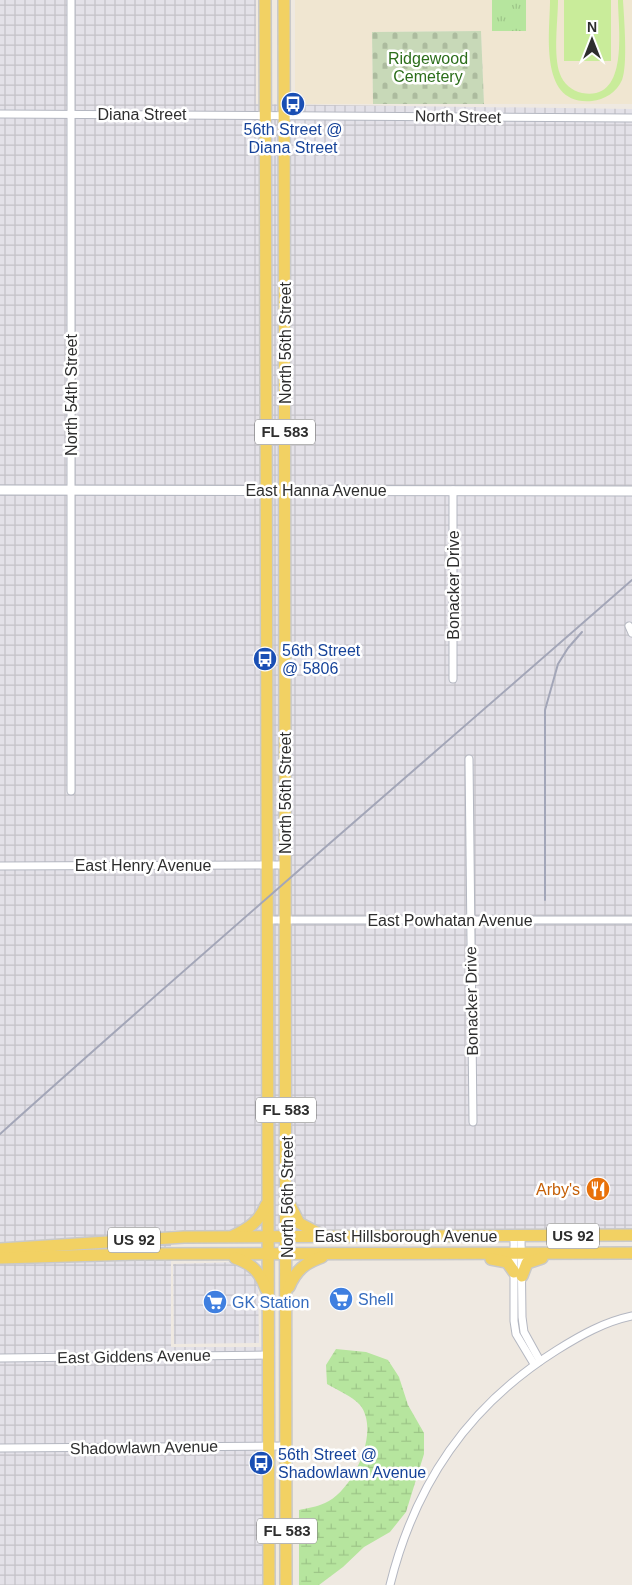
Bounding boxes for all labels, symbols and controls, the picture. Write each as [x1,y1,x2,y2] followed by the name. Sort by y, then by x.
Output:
[567,15,617,65] north arrow
[587,19,597,35] text: N
[388,50,468,85] park label: Ridgewood Cemetery
[280,91,306,117] bus stop icon: 56th Street @ Diana Street
[98,106,187,123] street label: Diana Street
[415,107,502,126] street label: North Street
[244,121,342,156] place label: 56th Street @ Diana Street
[277,282,294,404] street label: North 56th Street
[63,334,80,456] street label: North 54th Street
[255,420,315,444] road number: FL 583
[245,482,387,499] street label: East Hanna Avenue
[445,530,462,640] street label: Bonacker Drive
[282,642,361,677] place label: 56th Street @ 5806
[252,646,278,672] bus stop icon: 56th Street @ 5806
[277,732,294,854] street label: North 56th Street
[75,857,211,874] street label: East Henry Avenue
[367,912,533,929] street label: East Powhatan Avenue
[462,946,481,1056] street label: Bonacker Drive
[256,1098,316,1122] road number: FL 583
[279,1136,296,1258] street label: North 56th Street
[585,1176,611,1202] restaurant icon: Arby's
[536,1181,580,1198] place label: Arby's
[547,1224,599,1248] road number: US 92
[108,1228,160,1252] road number: US 92
[315,1228,498,1245] street label: East Hillsborough Avenue
[328,1286,354,1312] supermarket icon: Shell
[202,1289,228,1315] supermarket icon: GK Station
[358,1291,394,1308] place label: Shell
[232,1294,309,1311] place label: GK Station
[57,1347,211,1366] street label: East Giddens Avenue
[70,1438,218,1457] street label: Shadowlawn Avenue
[278,1446,426,1481] place label: 56th Street @ Shadowlawn Avenue
[248,1450,274,1476] bus stop icon: 56th Street @ Shadowlawn Avenue
[257,1518,317,1544] road number: FL 583

